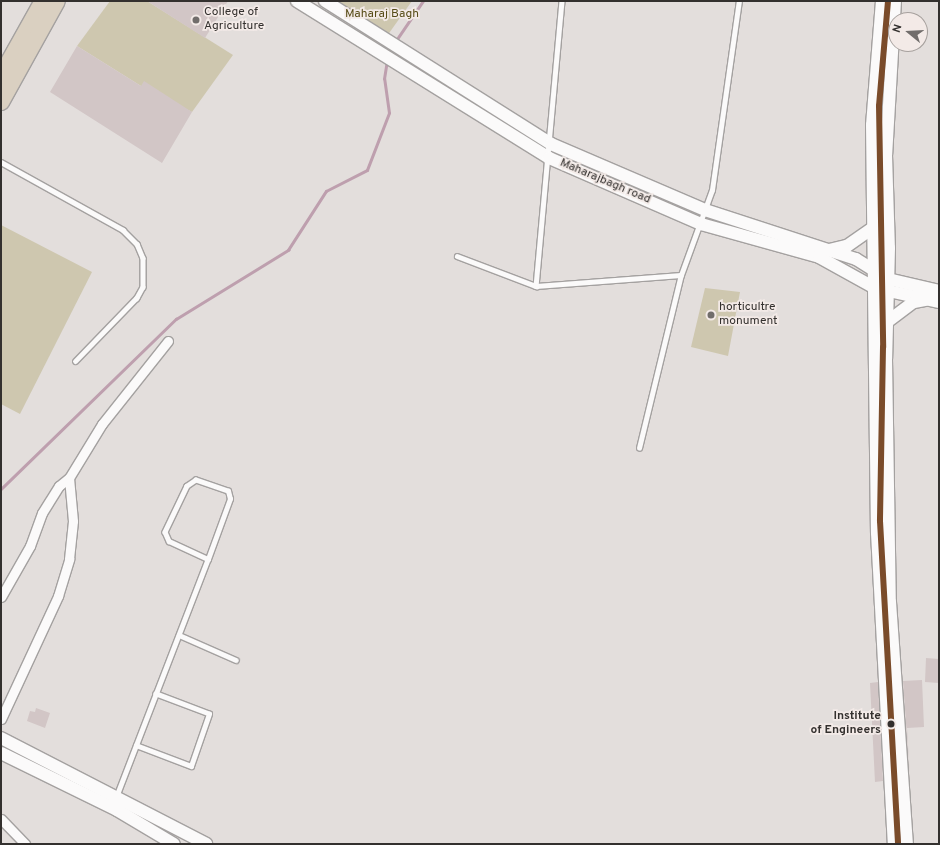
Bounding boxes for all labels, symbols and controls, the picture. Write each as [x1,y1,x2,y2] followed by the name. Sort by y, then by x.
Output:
[204,6,264,34] place label: College of Agriculture
[345,8,419,22] park label: Maharaj Bagh
[888,12,928,52] north arrow
[191,15,201,25] marker: College of Agriculture
[890,23,905,35] text: N
[557,156,653,208] street label: Maharajbagh road
[719,301,778,329] place label: horticultre monument
[706,310,716,320] marker: horticultre monument
[810,710,881,738] place label: Institute of Engineers
[884,717,898,731] marker: Institute of Engineers

